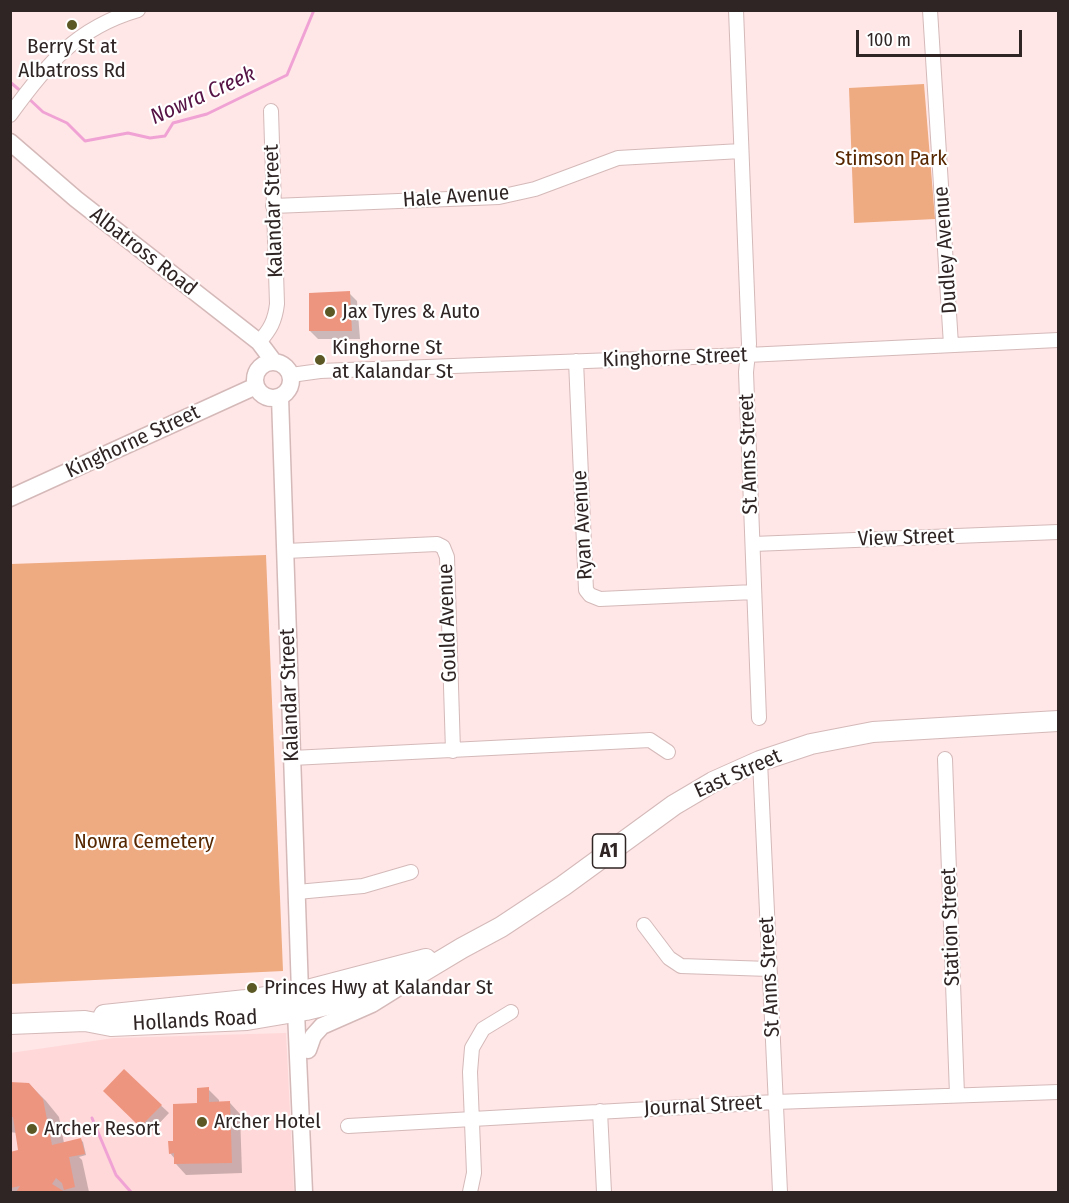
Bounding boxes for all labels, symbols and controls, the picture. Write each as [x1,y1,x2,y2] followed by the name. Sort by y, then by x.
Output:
[65,18,79,32] marker: Berry St at Albatross Rd
[859,18,1026,56] scale bar
[867,29,911,51] text: 100 m
[18,34,126,84] place label: Berry St at Albatross Rd
[146,61,260,131] water label: Nowra Creek
[259,144,289,278] street label: Kalandar Street
[835,146,947,172] park label: Stimson Park
[402,181,510,213] street label: Hale Avenue
[929,185,963,315] street label: Dudley Avenue
[85,202,201,302] street label: Albatross Road
[342,299,480,325] place label: Jax Tyres & Auto
[323,305,337,319] marker: Jax Tyres & Auto
[332,335,453,385] place label: Kinghorne St at Kalandar St
[602,343,748,373] street label: Kinghorne Street
[313,353,327,367] marker: Kinghorne St at Kalandar St
[734,393,764,515] street label: St Anns Street
[62,400,204,484] street label: Kinghorne Street
[568,469,598,581] street label: Ryan Avenue
[857,524,955,552] street label: View Street
[433,563,463,683] street label: Gould Avenue
[275,628,305,762] street label: Kalandar Street
[691,744,785,804] street label: East Street
[74,829,214,855] park label: Nowra Cemetery
[592,834,626,868] road number: A1
[936,867,966,987] street label: Station Street
[754,916,786,1038] street label: St Anns Street
[264,975,493,1001] place label: Princes Hwy at Kalandar St
[245,981,259,995] marker: Princes Hwy at Kalandar St
[132,1005,258,1037] street label: Hollands Road
[643,1090,763,1122] street label: Journal Street
[214,1109,321,1135] place label: Archer Hotel
[195,1115,209,1129] marker: Archer Hotel
[44,1116,160,1142] place label: Archer Resort
[25,1122,39,1136] marker: Archer Resort

